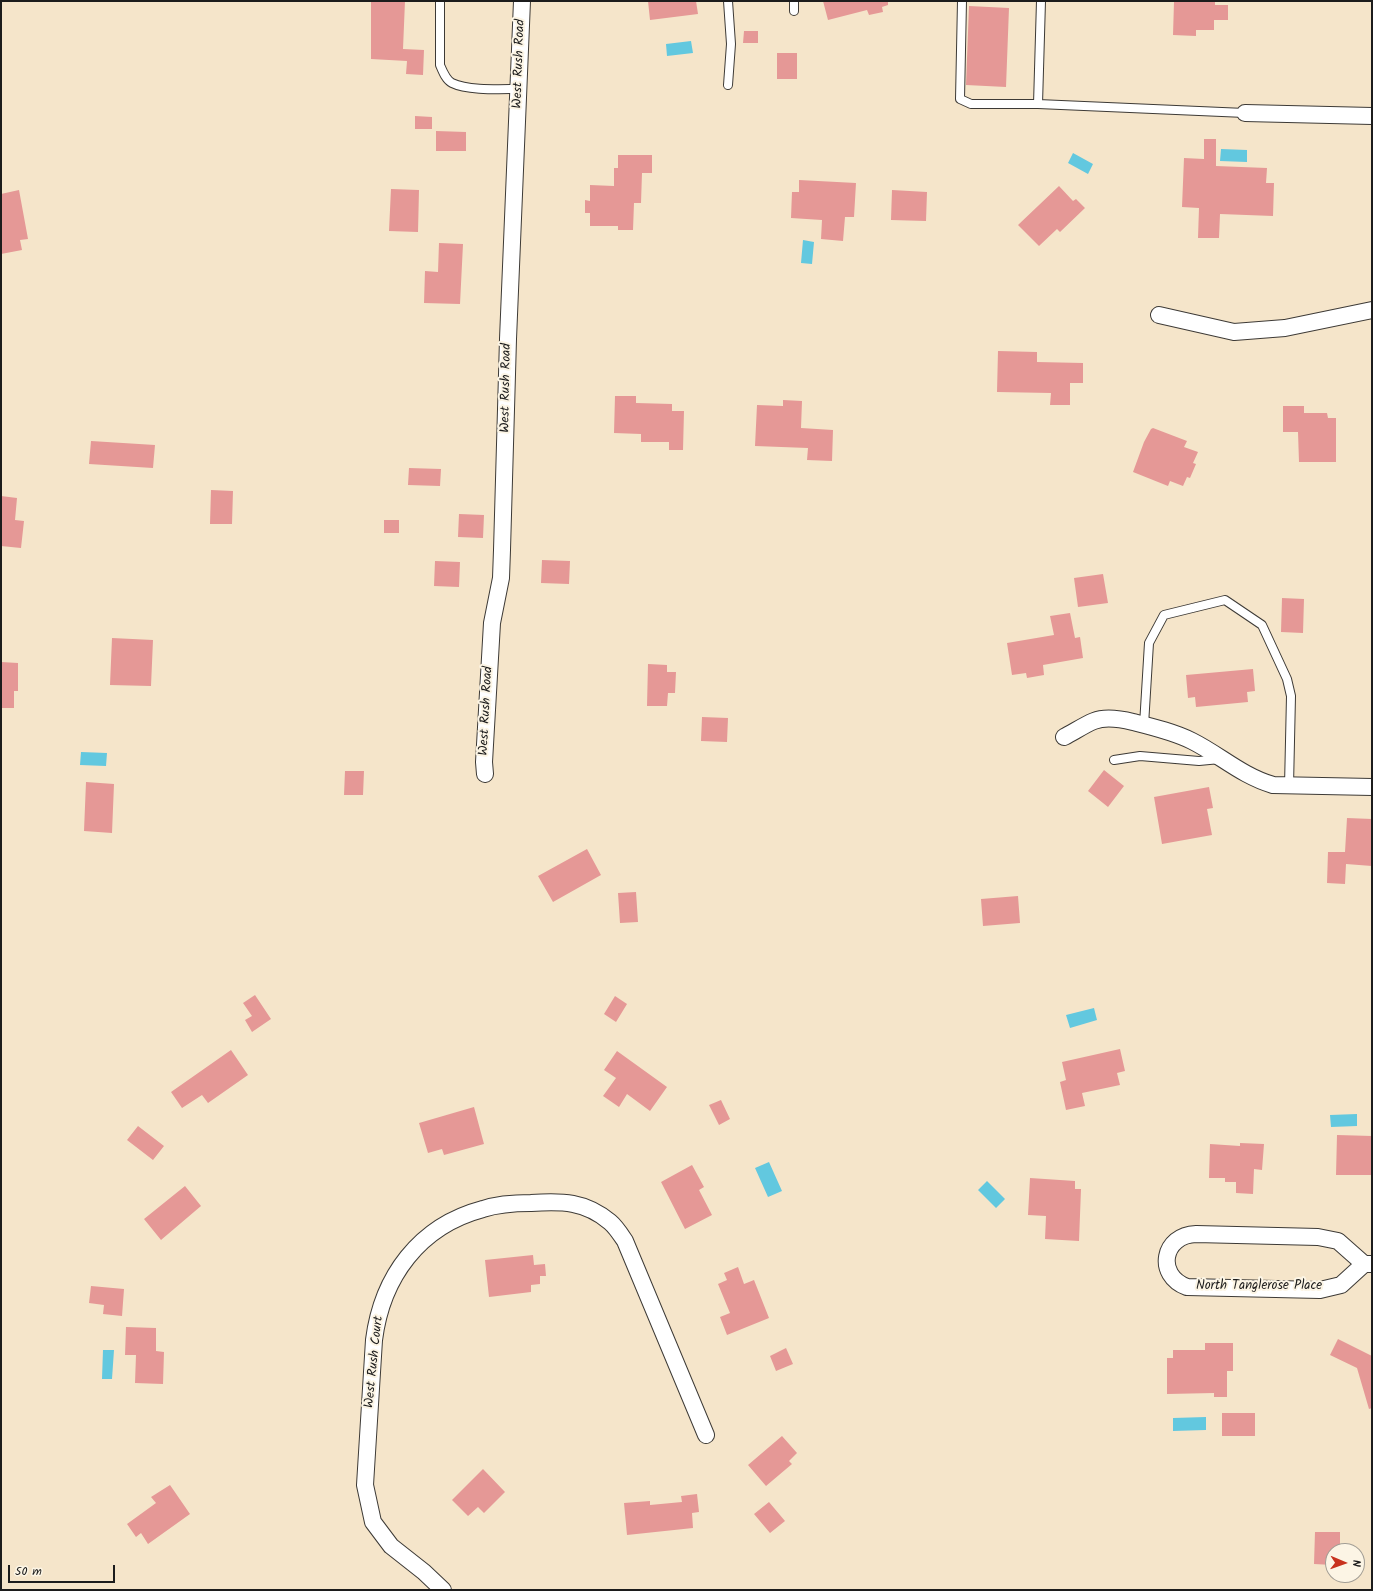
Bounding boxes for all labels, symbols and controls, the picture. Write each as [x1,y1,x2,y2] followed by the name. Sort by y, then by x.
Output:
[511,19,529,109] street label: West Rush Road
[498,343,516,433] street label: West Rush Road
[477,666,497,756] street label: West Rush Road
[1196,1279,1322,1295] street label: North Tanglerose Place
[362,1315,388,1409] street label: West Rush Court
[1325,1543,1365,1583] north arrow
[10,1557,117,1583] scale bar
[1347,1560,1365,1567] text: N
[15,1562,42,1581] text: 50 m

